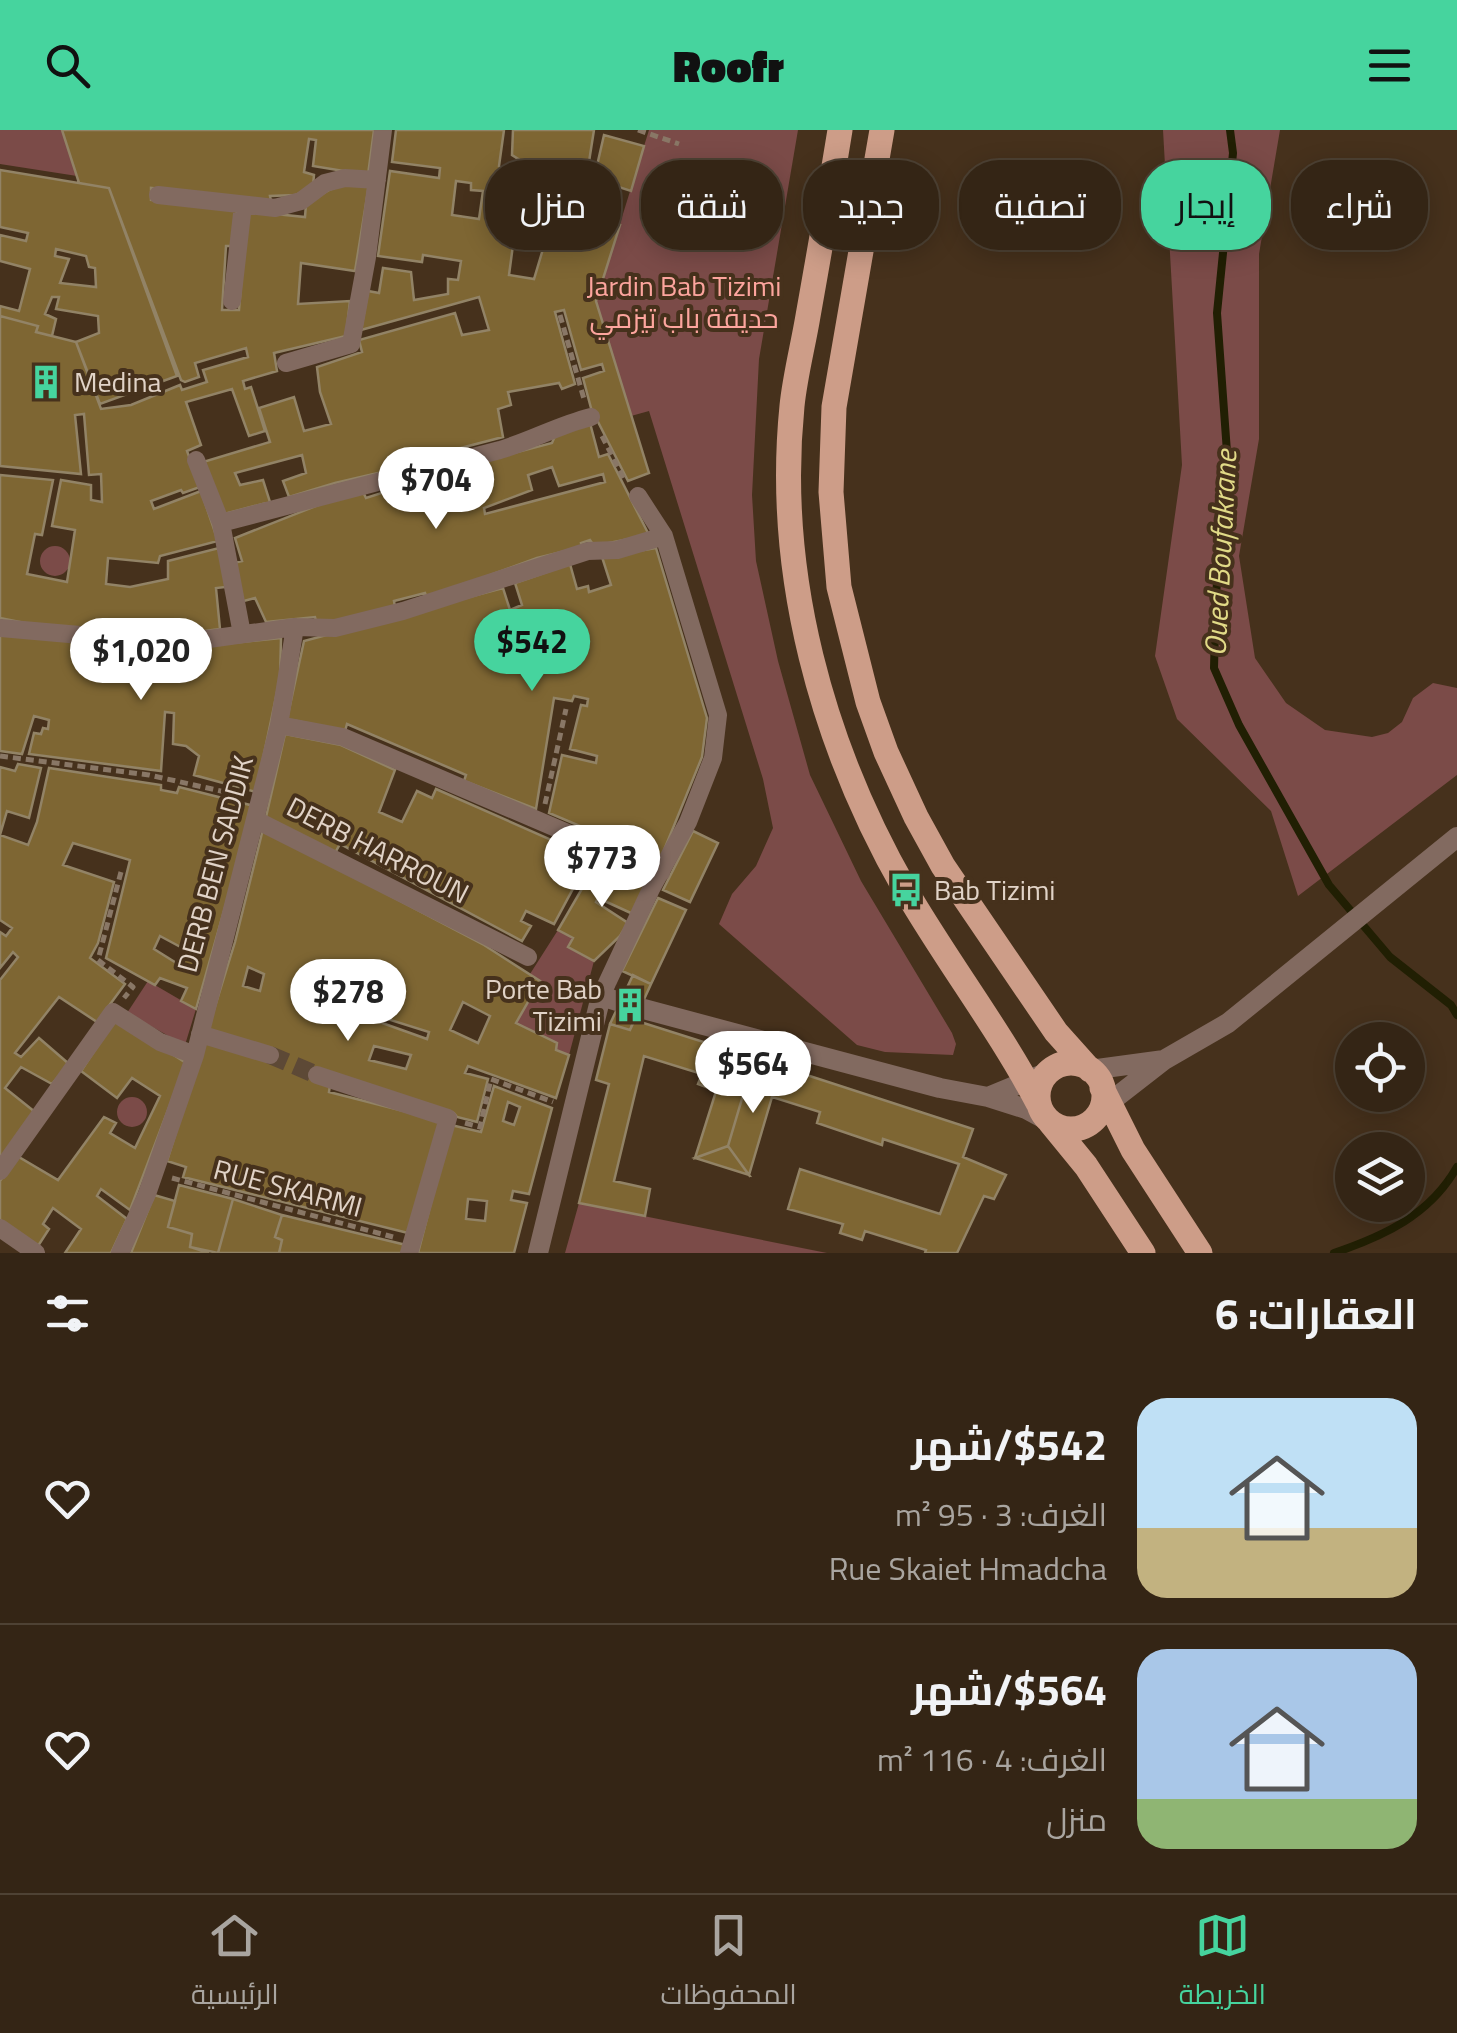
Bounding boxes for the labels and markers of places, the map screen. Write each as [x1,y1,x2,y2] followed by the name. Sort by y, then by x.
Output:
[74,360,162,403] place label: Medina
[27,363,65,401] building icon: Medina
[377,447,495,532] pin: $704
[473,609,591,694] pin: $542
[60,618,222,703] pin: $1,020
[543,825,661,910] pin: $773
[934,868,1055,911] place label: Bab Tizimi
[887,871,925,909] bus stop icon: Bab Tizimi
[289,959,407,1044] pin: $278
[485,967,602,1042] place label: Porte Bab Tizimi
[611,986,649,1024] building icon: Porte Bab Tizimi
[694,1031,812,1116] pin: $564

